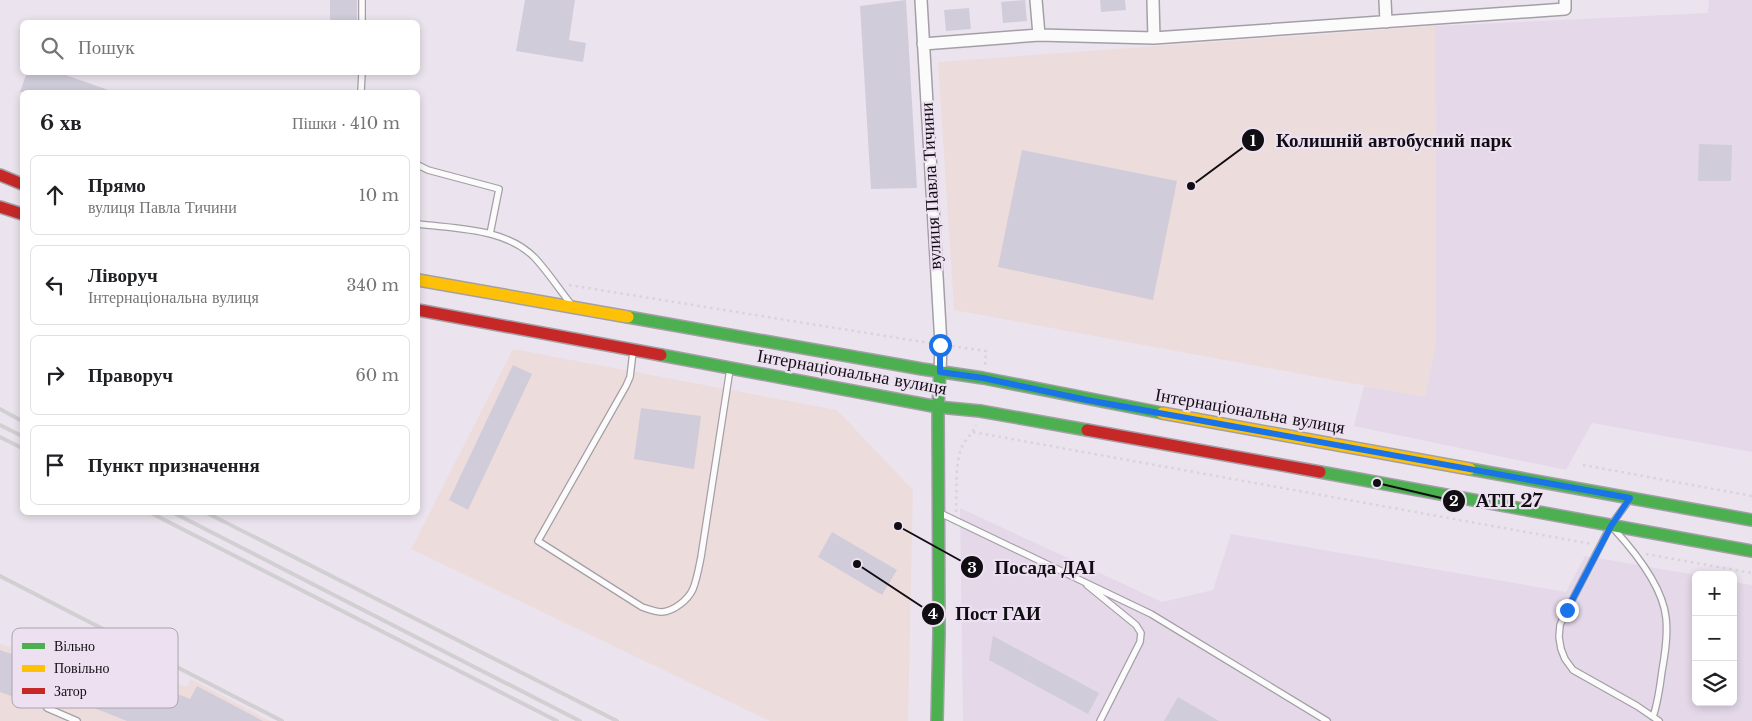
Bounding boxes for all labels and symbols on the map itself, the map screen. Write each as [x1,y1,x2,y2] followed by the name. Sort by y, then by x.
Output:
[916,102,946,270] street label: вулиця Павла Тичини
[1241,123,1522,157] callout: Колишній автобусний парк
[1276,129,1512,152] text: Колишній автобусний парк
[1250,131,1257,150] text: 1
[929,334,952,357] route start
[755,344,949,400] street label: Інтернаціональна вулиця
[1153,383,1347,439] street label: Інтернаціональна вулиця
[1441,484,1553,518] callout: АТП 27
[1476,489,1544,512] text: АТП 27
[1449,491,1459,510] text: 2
[959,550,1105,584] callout: Посада ДАІ
[995,556,1095,579] text: Посада ДАІ
[967,558,977,577] text: 3
[920,597,1051,631] callout: Пост ГАИ
[1556,599,1579,622] route end
[955,602,1041,625] text: Пост ГАИ
[928,604,938,623] text: 4
[12,628,178,708] legend
[54,637,95,655] text: Вільно
[54,659,109,677] text: Повільно
[54,682,87,700] text: Затор

